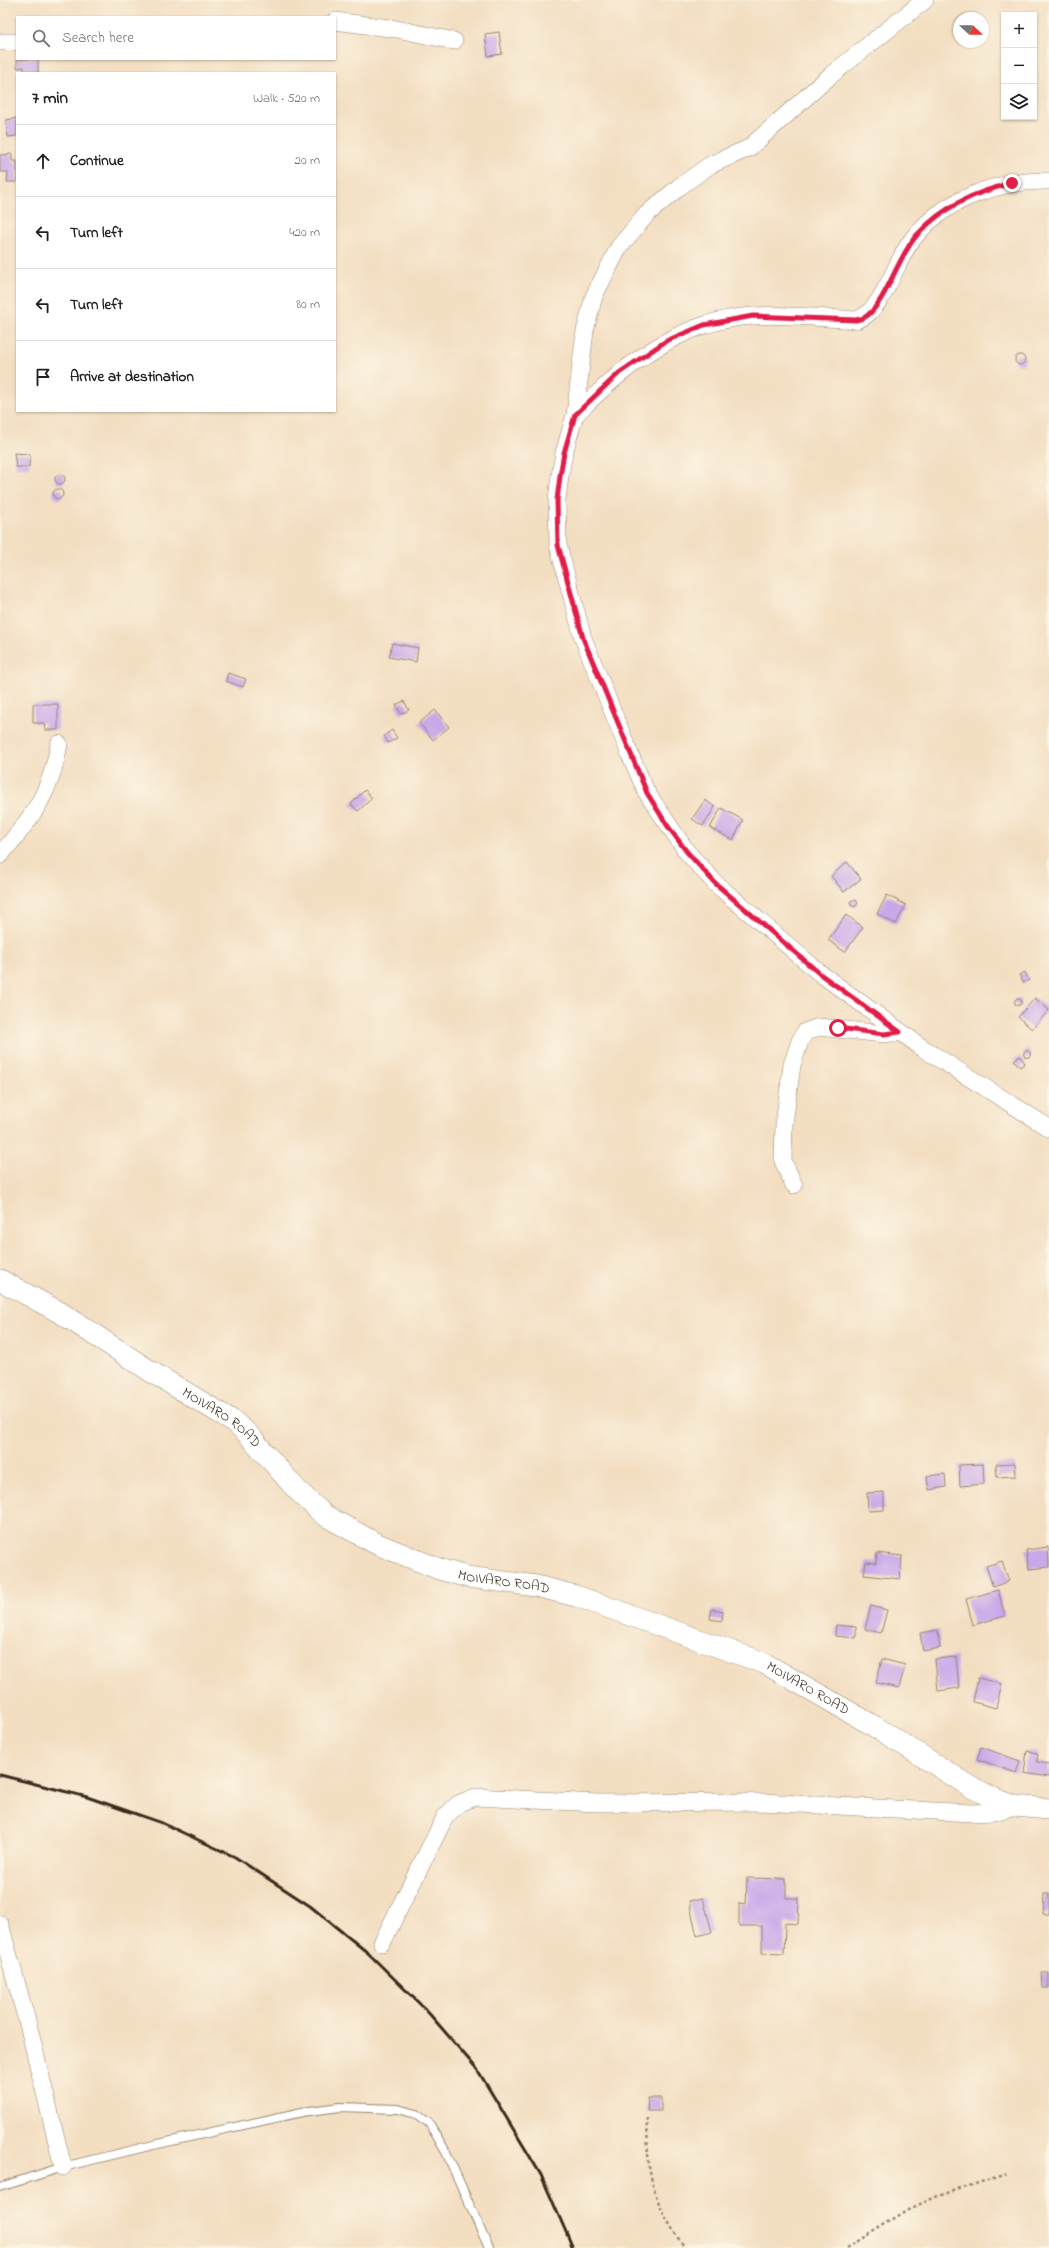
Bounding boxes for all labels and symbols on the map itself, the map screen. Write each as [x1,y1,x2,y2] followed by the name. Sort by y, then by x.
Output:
[953,12,989,48] north arrow
[1003,174,1021,192] route end
[829,1019,847,1037] route start
[178,1382,266,1452] street label: MOIVARO ROAD
[455,1564,552,1600] street label: MOIVARO ROAD
[762,1656,853,1720] street label: MOIVARO ROAD

